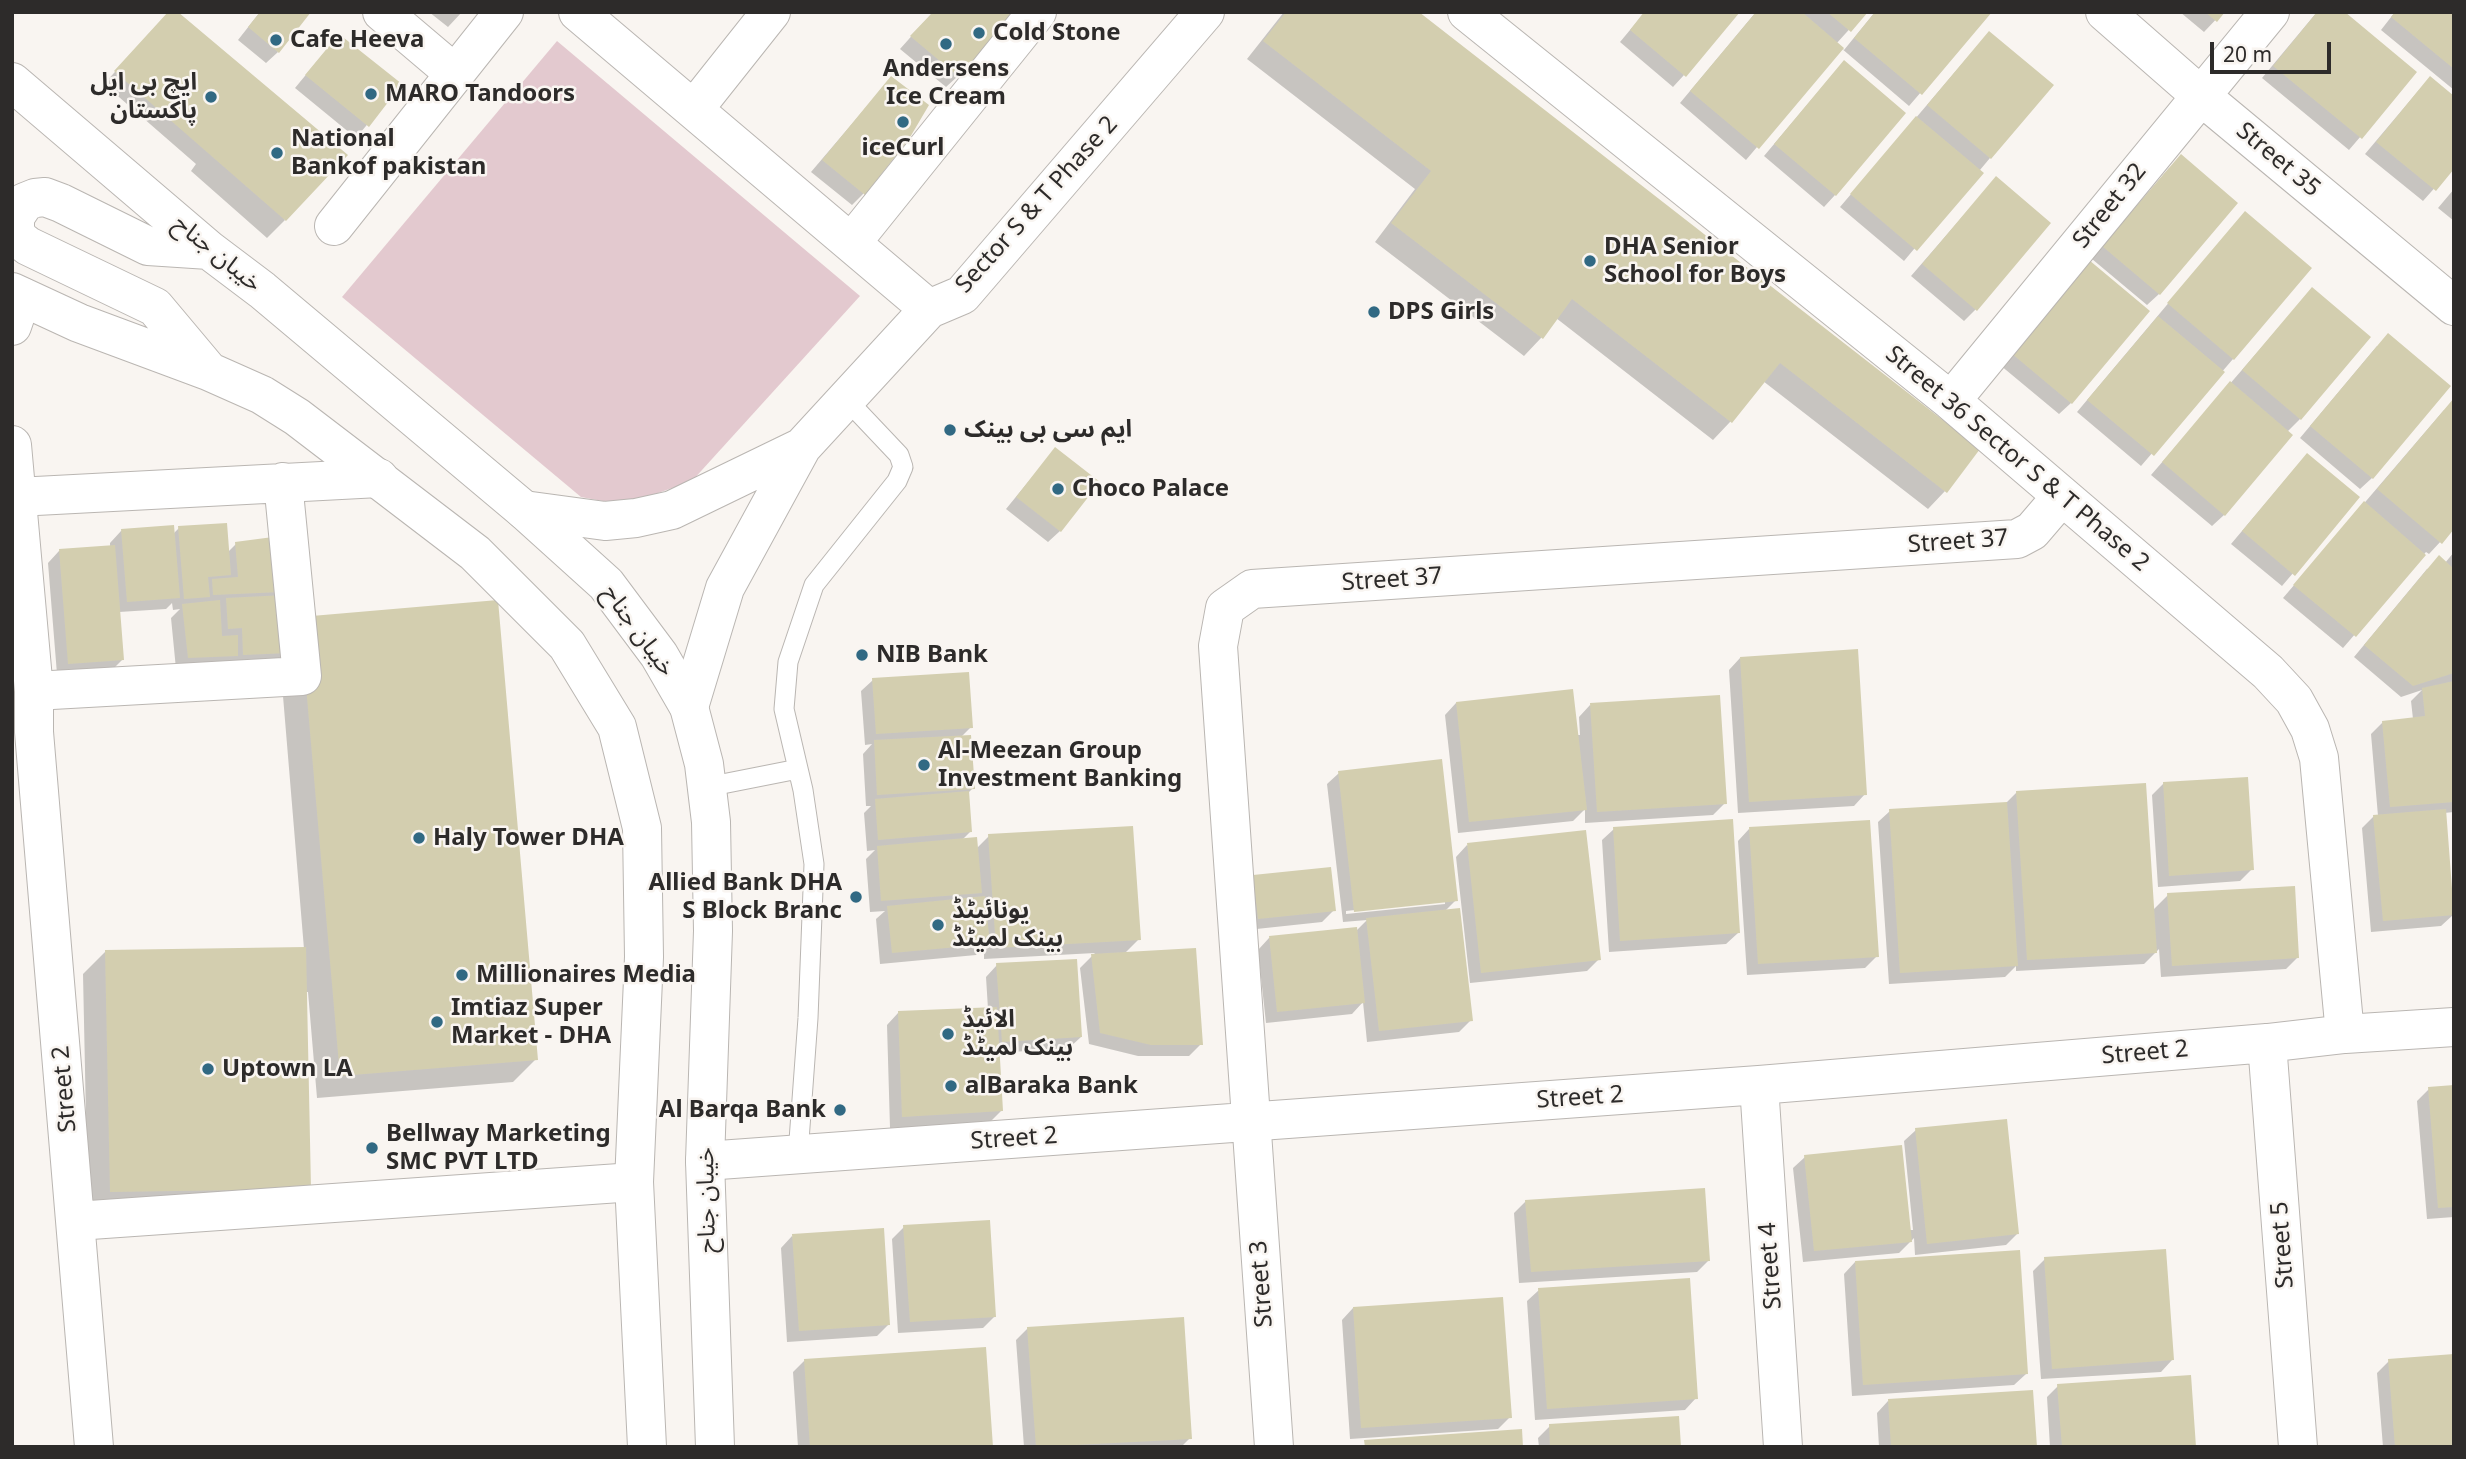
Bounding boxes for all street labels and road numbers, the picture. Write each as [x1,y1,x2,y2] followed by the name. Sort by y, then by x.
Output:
[950,111,1124,299] street label: Sector S & T Phase 2
[2230,117,2326,203] street label: Street 35
[2067,158,2153,254] street label: Street 32
[167,210,267,298] street label: خیبان جناح
[1879,340,2155,578] street label: Street 36 Sector S & T Phase 2
[1907,524,2009,560] street label: Street 37
[1341,562,1443,598] street label: Street 37
[595,580,681,682] street label: خیبان جناح
[2100,1035,2190,1071] street label: Street 2
[47,1044,83,1134] street label: Street 2
[1536,1081,1624,1115] street label: Street 2
[970,1122,1058,1156] street label: Street 2
[692,1147,722,1253] street label: خیبان جناح
[2266,1201,2300,1289] street label: Street 5
[1754,1222,1788,1310] street label: Street 4
[1245,1240,1279,1328] street label: Street 3

